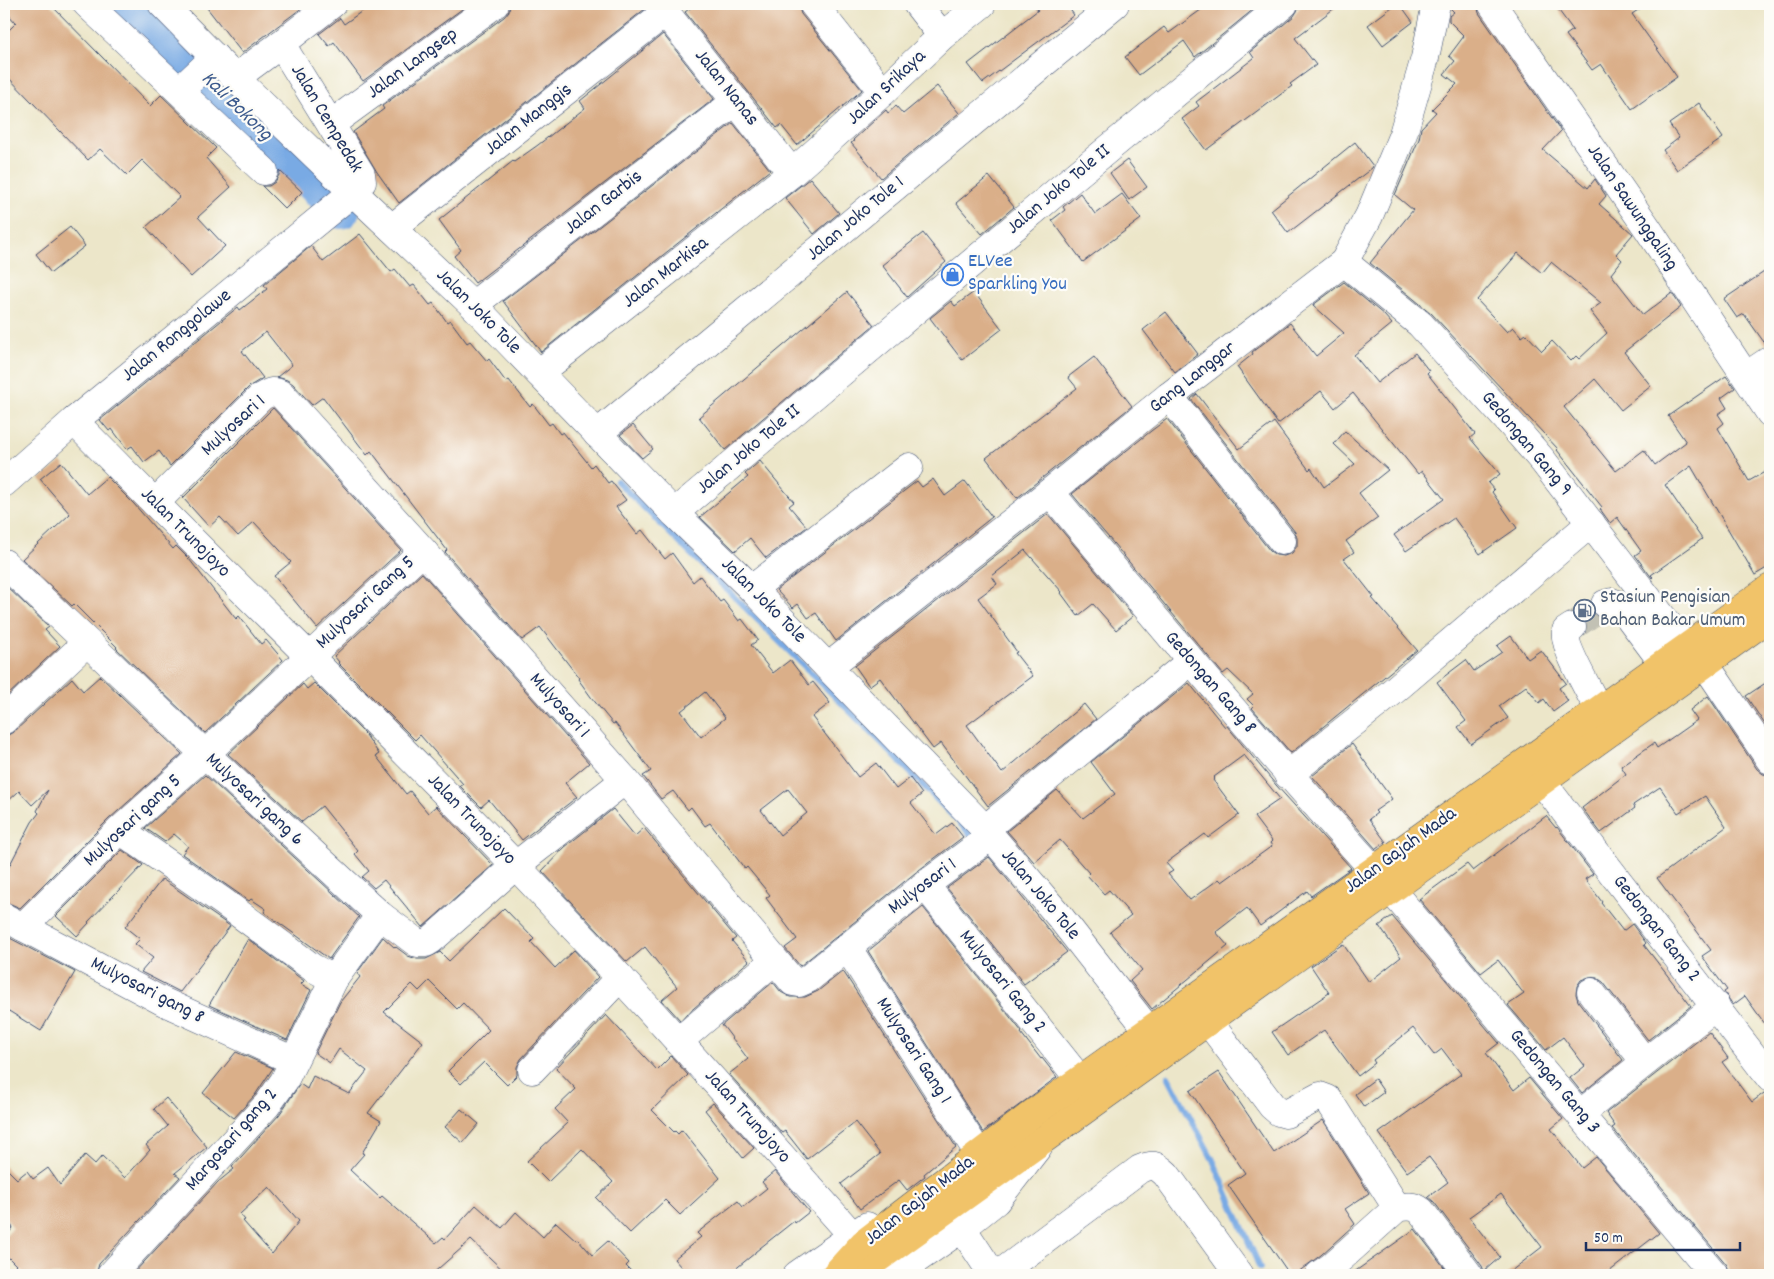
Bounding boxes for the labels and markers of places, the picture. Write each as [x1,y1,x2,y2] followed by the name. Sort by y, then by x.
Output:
[968,248,1067,299] place label: ELVee Sparkling You
[940,262,964,286] shop icon: ELVee Sparkling You
[1600,584,1745,635] place label: Stasiun Pengisian Bahan Bakar Umum
[1572,598,1596,622] fuel station icon: Stasiun Pengisian Bahan Bakar Umum

